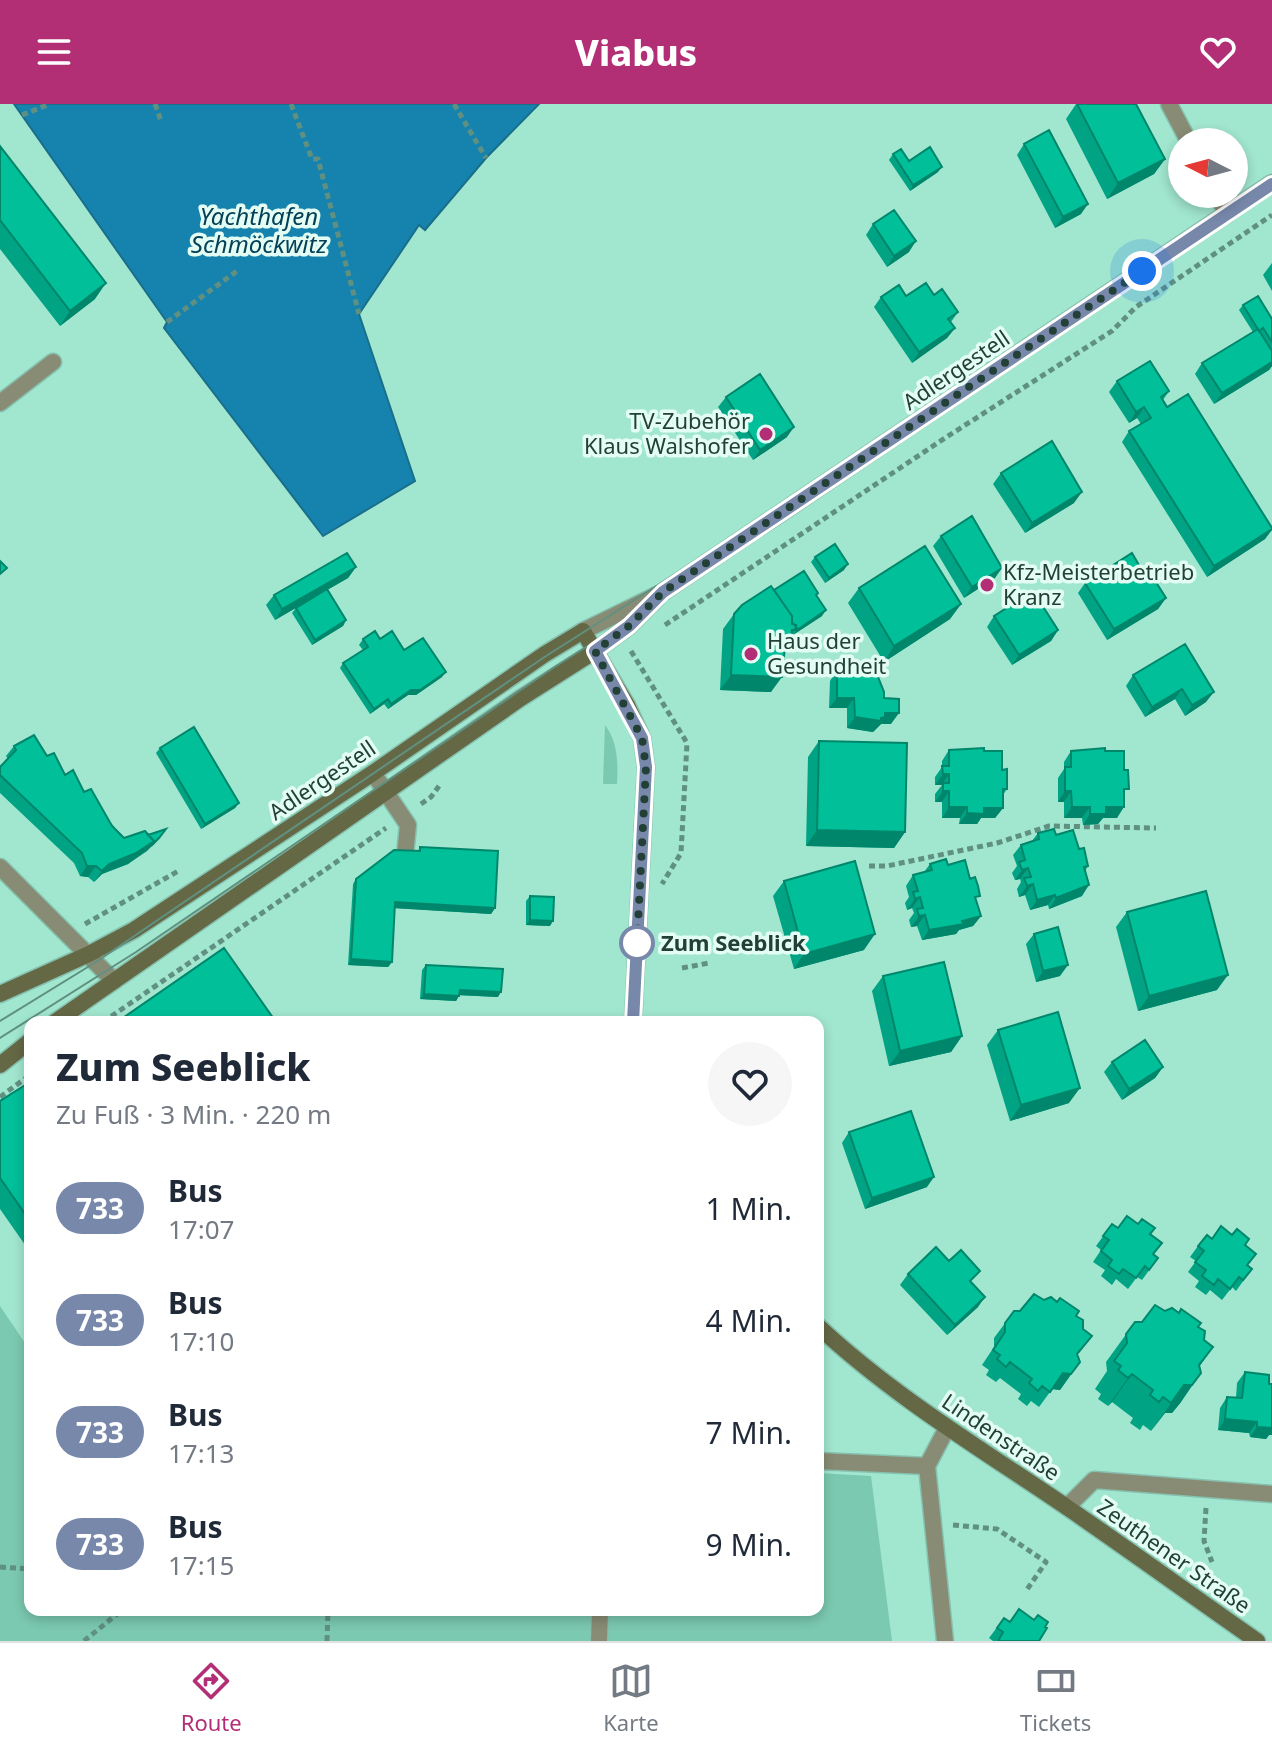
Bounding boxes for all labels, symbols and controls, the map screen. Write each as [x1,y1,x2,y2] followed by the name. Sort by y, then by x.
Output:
[575,28,697,77] text: Viabus
[32,30,76,74] icon: menu
[1196,30,1240,74] icon: heart
[1168,128,1248,208] north arrow
[1168,128,1248,208] map controls
[191,199,327,260] water label: Yachthafen Schmöckwitz
[1122,251,1162,291] your location
[896,322,1015,416] street label: Adlergestell
[584,405,750,460] place label: TV-Zubehör Klaus Walshofer
[757,425,775,443] marker: TV-Zubehör Klaus Walshofer
[1003,556,1194,611] place label: Kfz-Meisterbetrieb Kranz
[978,576,996,594] marker: Kfz-Meisterbetrieb Kranz
[767,625,886,680] place label: Haus der Gesundheit
[742,645,760,663] marker: Haus der Gesundheit
[262,732,381,826] street label: Adlergestell
[620,926,654,960] marker: Zum Seeblick
[661,927,806,957] place label: Zum Seeblick
[56,1040,311,1092] text: Zum Seeblick
[708,1042,792,1126] button: heart
[56,1096,331,1132] text: Zu Fuß · 3 Min. · 220 m
[168,1170,223,1211] text: Bus
[706,1188,792,1229] text: 1 Min.
[76,1189,124,1227] text: 733
[168,1211,234,1247] text: 17:07
[168,1282,223,1323] text: Bus
[706,1300,792,1341] text: 4 Min.
[76,1301,124,1339] text: 733
[168,1323,234,1359] text: 17:10
[937,1386,1066,1487] street label: Lindenstraße
[168,1394,223,1435] text: Bus
[706,1412,792,1453] text: 7 Min.
[76,1413,124,1451] text: 733
[168,1435,234,1471] text: 17:13
[1092,1491,1257,1619] street label: Zeuthener Straße
[168,1506,223,1547] text: Bus
[706,1524,792,1565] text: 9 Min.
[76,1525,124,1563] text: 733
[168,1547,234,1583] text: 17:15
[181,1659,242,1737] tab: Route
[603,1659,659,1737] tab: Karte
[1020,1659,1091,1737] tab: Tickets

